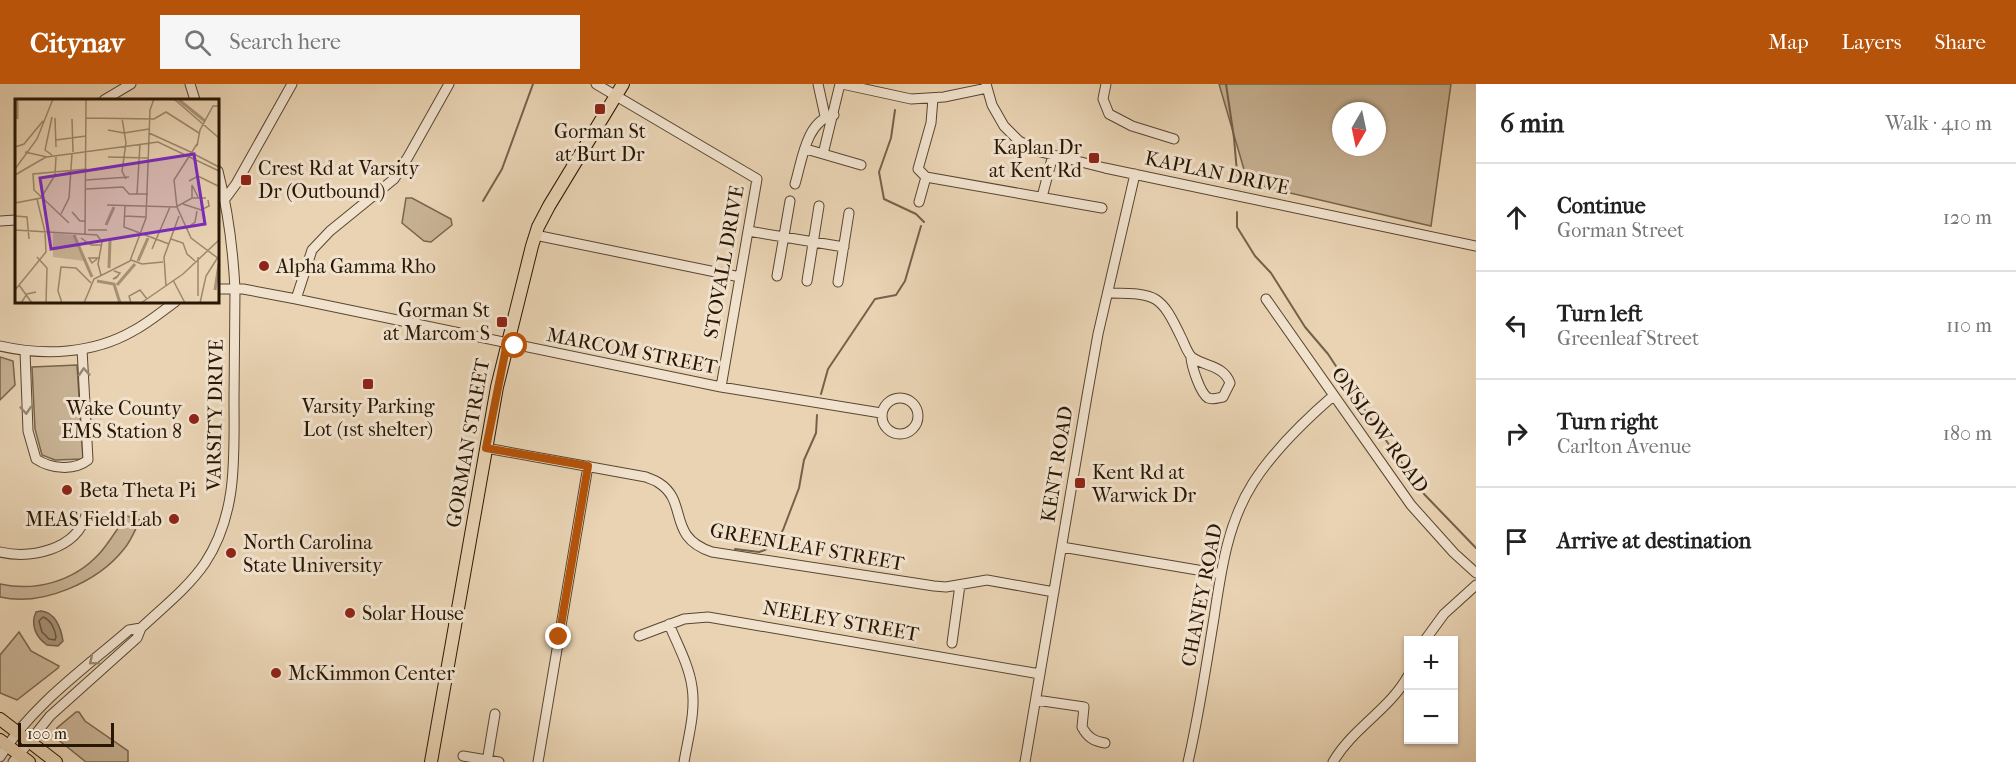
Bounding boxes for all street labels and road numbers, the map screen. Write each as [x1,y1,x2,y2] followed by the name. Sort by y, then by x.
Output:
[1143,146,1291,200] street label: KAPLAN DRIVE
[699,184,749,340] street label: STOVALL DRIVE
[545,323,720,379] street label: MARCOM STREET
[202,339,228,492] street label: VARSITY DRIVE
[442,356,494,529] street label: GORMAN STREET
[1327,363,1433,497] street label: ONSLOW ROAD
[1036,404,1078,524] street label: KENT ROAD
[708,519,906,575] street label: GREENLEAF STREET
[1177,522,1227,668] street label: CHANEY ROAD
[761,596,921,646] street label: NEELEY STREET

